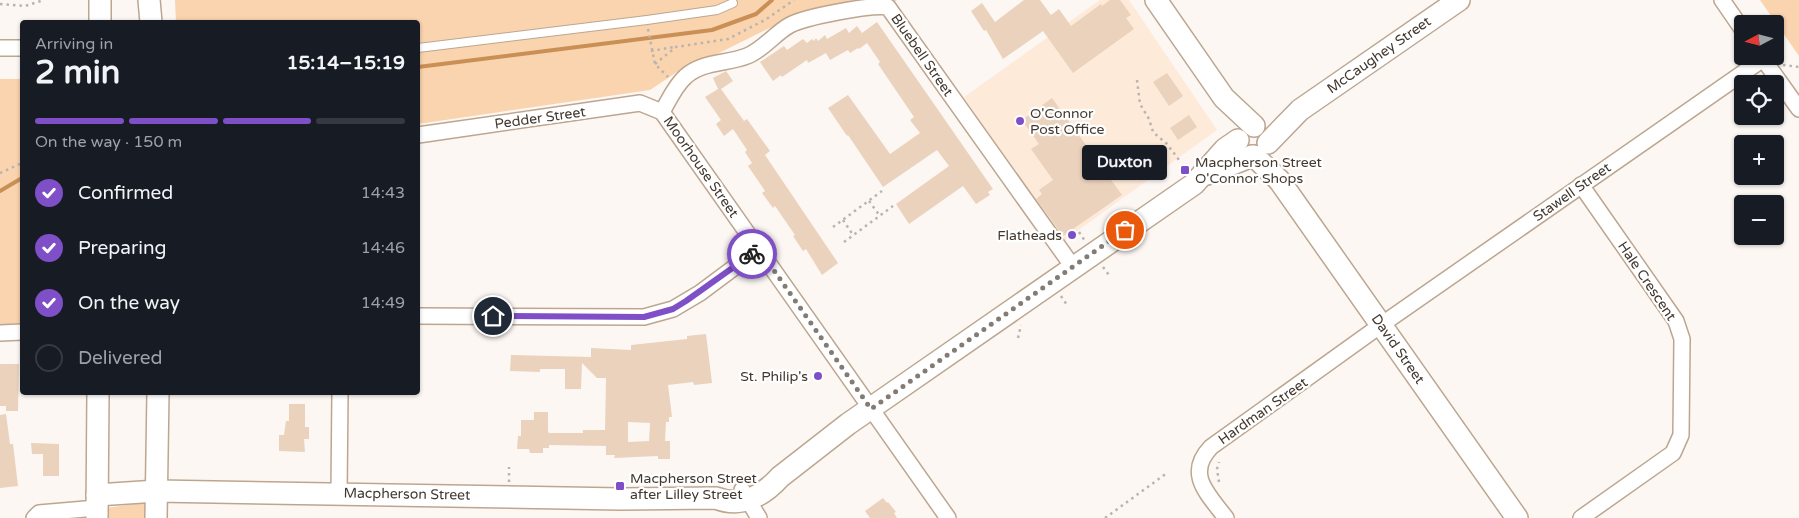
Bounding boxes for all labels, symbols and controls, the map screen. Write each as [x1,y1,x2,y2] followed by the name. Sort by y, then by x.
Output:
[887,10,957,100] street label: Bluebell Street
[1324,12,1435,97] street label: McCaughey Street
[1734,15,1784,65] north arrow
[1734,15,1784,245] map controls
[35,34,113,54] text: Arriving in
[286,52,405,74] text: 15:14–15:19
[35,54,120,92] text: 2 min
[1734,75,1784,125] button: locate
[493,103,587,133] street label: Pedder Street
[1030,105,1105,138] place label: O'Connor Post Office
[660,113,743,221] street label: Moorhouse Street
[1014,115,1026,127] marker: O'Connor Post Office
[35,132,182,152] text: On the way · 150 m
[1734,135,1784,185] button: +
[1082,145,1168,180] callout: Duxton
[1097,152,1152,172] text: Duxton
[1195,154,1323,187] place label: Macpherson Street O'Connor Shops
[1530,159,1615,225] street label: Stawell Street
[1179,164,1191,176] marker: Macpherson Street O'Connor Shops
[35,179,63,207] icon: check
[78,182,173,204] text: Confirmed
[361,183,405,203] text: 14:43
[1734,195,1784,245] button: −
[1104,209,1146,251] pin
[1111,216,1139,244] icon: bag
[997,227,1062,244] place label: Flatheads
[727,229,777,279] courier
[1066,229,1078,241] marker: Flatheads
[35,234,63,262] icon: check
[78,237,167,259] text: Preparing
[361,238,405,258] text: 14:46
[1614,238,1680,324] street label: Hale Crescent
[738,240,766,268] icon: bike
[35,289,63,317] icon: check
[78,292,180,314] text: On the way
[361,293,405,313] text: 14:49
[472,295,514,337] pin
[479,302,507,330] icon: home
[1368,311,1429,388] street label: David Street
[78,347,163,369] text: Delivered
[740,368,808,385] place label: St. Philip's
[812,370,824,382] marker: St. Philip's
[1215,373,1312,448] street label: Hardman Street
[630,470,758,503] place label: Macpherson Street after Lilley Street
[614,480,626,492] marker: Macpherson Street after Lilley Street
[343,484,471,504] street label: Macpherson Street

